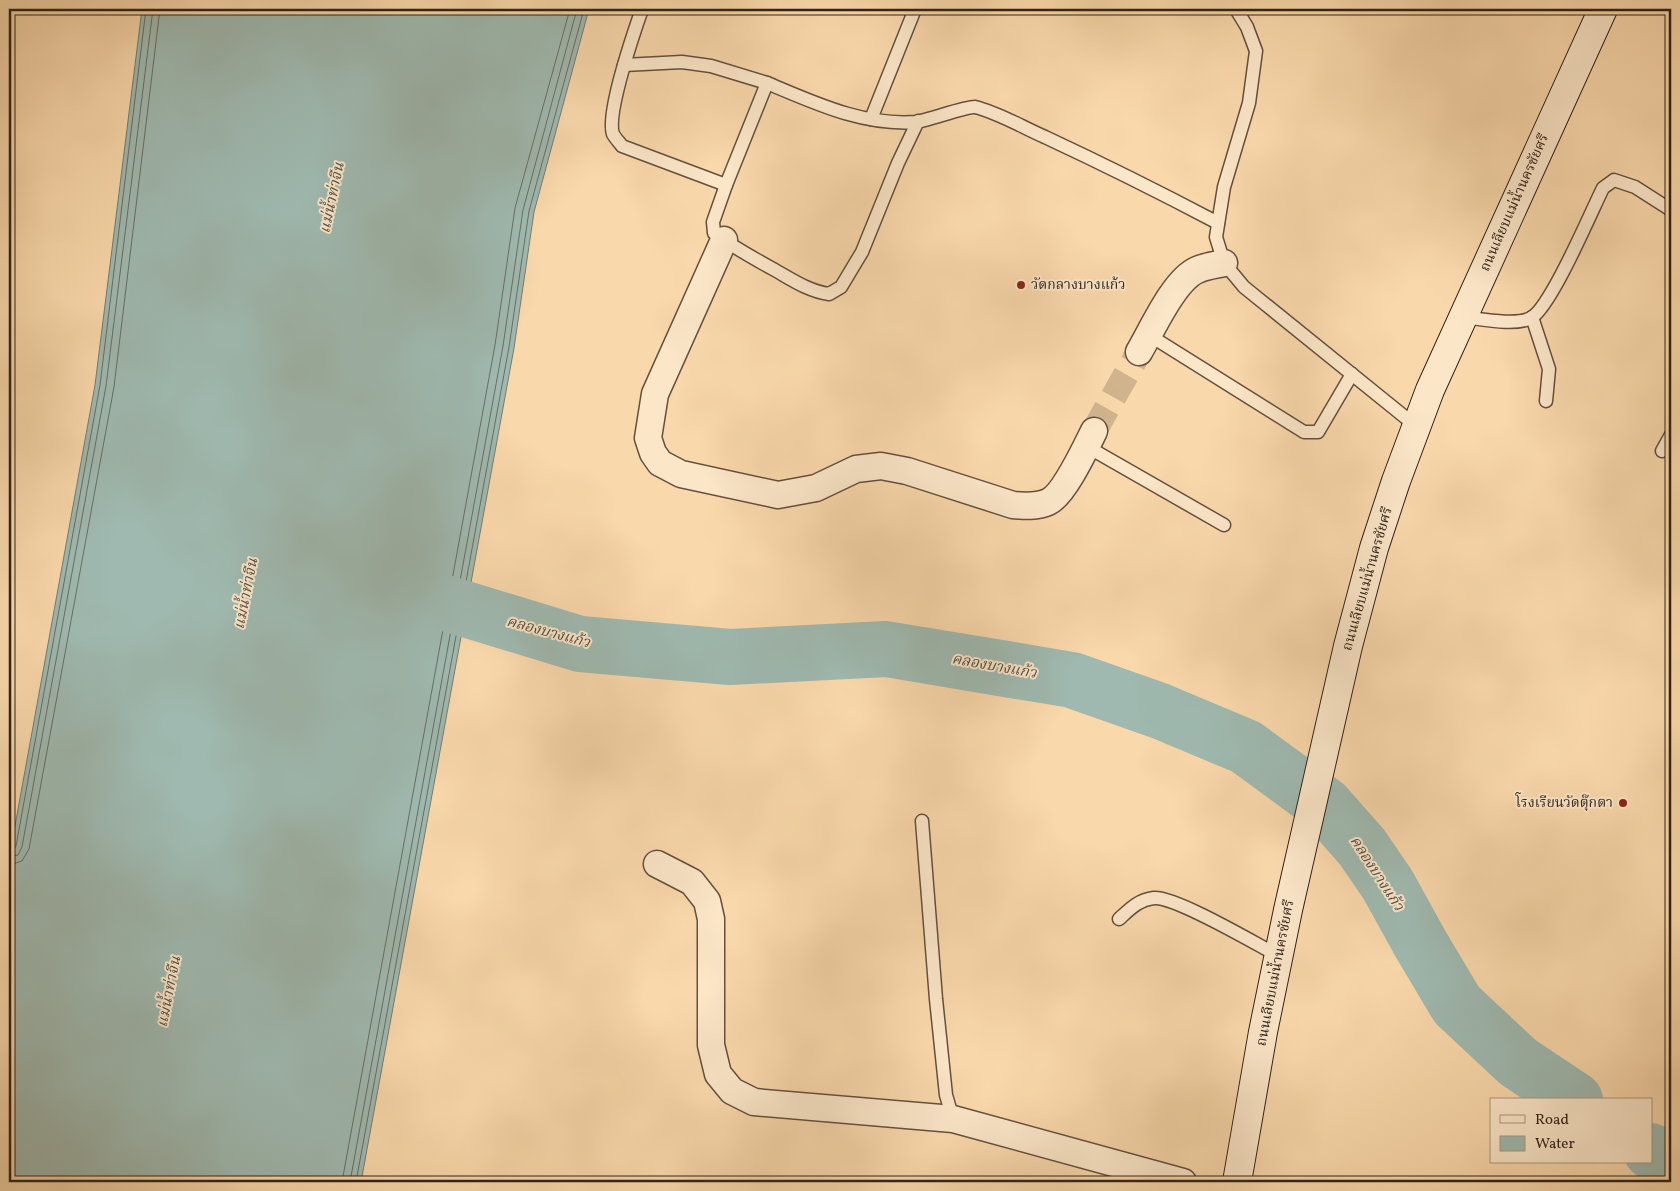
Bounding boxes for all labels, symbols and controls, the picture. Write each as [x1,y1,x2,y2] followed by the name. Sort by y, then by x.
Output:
[1474,130,1554,275] street label: ถนนเลียบแม่น้ำนครชัยศรี
[313,160,351,235] water label: แม่น้ำท่าจีน
[1031,276,1126,295] place label: วัดกลางบางแก้ว
[1015,279,1027,291] marker: วัดกลางบางแก้ว
[1336,504,1398,653] street label: ถนนเลียบแม่น้ำนครชัยศรี
[228,556,264,631] water label: แม่น้ำท่าจีน
[504,612,593,655] water label: คลองบางแก้ว
[950,649,1039,685] water label: คลองบางแก้ว
[1514,792,1613,813] place label: โรงเรียนวัดตุ๊กตา
[1617,797,1629,809] marker: โรงเรียนวัดตุ๊กตา
[1344,832,1409,917] water label: คลองบางแก้ว
[1251,898,1300,1048] street label: ถนนเลียบแม่น้ำนครชัยศรี
[151,954,187,1029] water label: แม่น้ำท่าจีน
[1490,1098,1652,1164] legend
[1535,1110,1569,1131] text: Road
[1535,1134,1575,1155] text: Water

